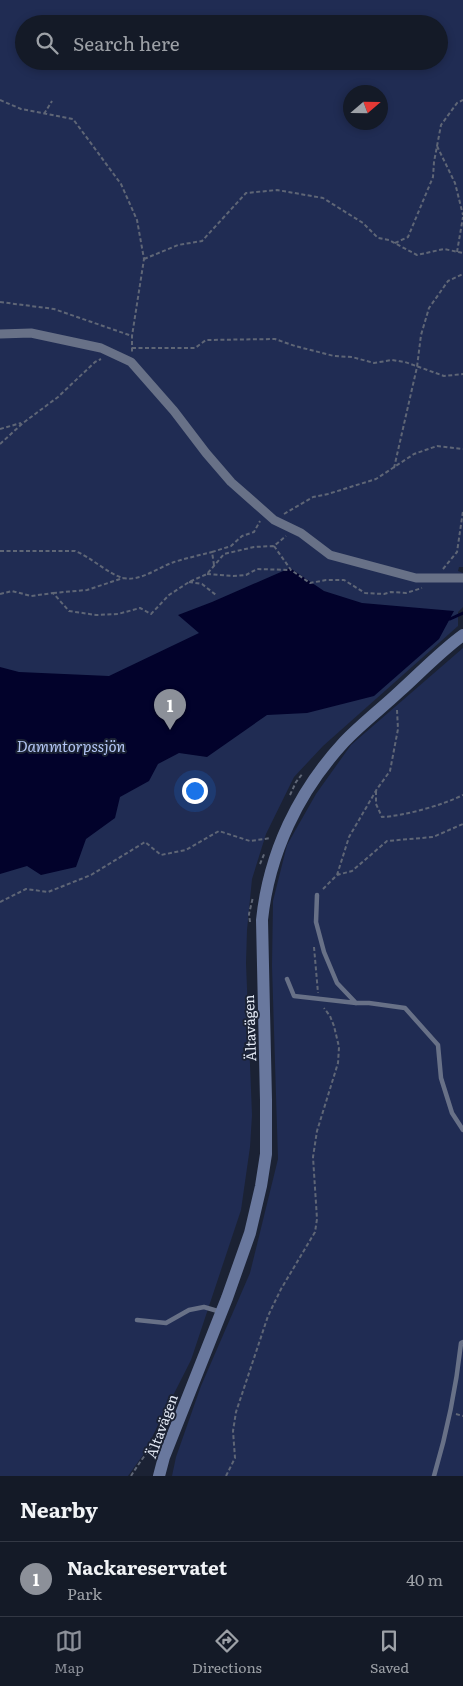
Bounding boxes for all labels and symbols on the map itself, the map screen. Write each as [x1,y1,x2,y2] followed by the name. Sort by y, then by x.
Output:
[343,85,388,130] north arrow
[154,689,186,730] pin: 1
[16,734,126,757] water label: Dammtorpssjön
[182,778,208,804] your location
[238,994,260,1062] street label: Ältavägen
[140,1391,182,1461] street label: Ältavägen

